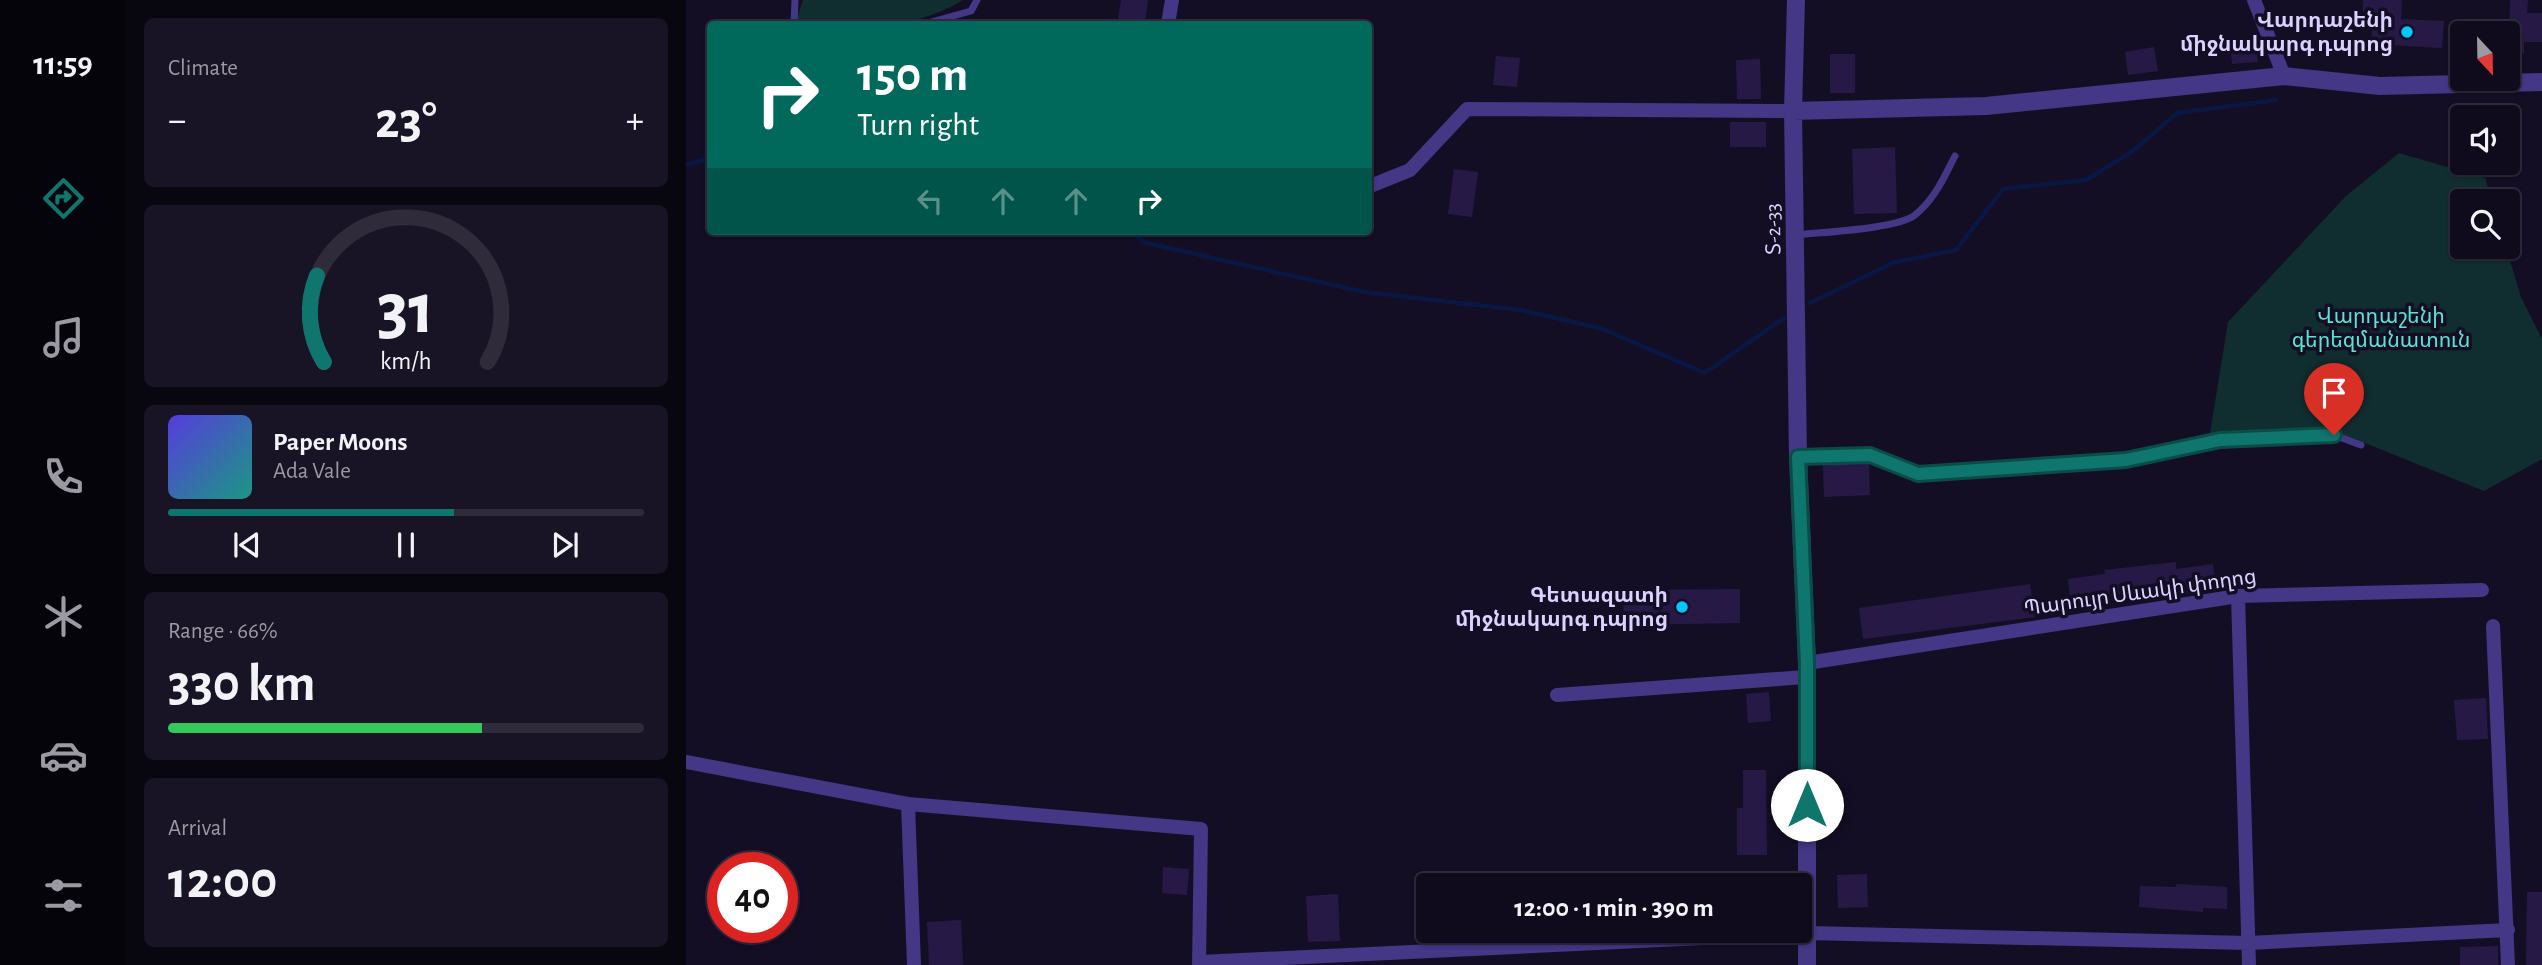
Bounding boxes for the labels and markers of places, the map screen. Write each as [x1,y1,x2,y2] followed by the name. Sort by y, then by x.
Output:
[2180,10,2393,56] place label: Վարդաշենի միջնակարգ դպրոց
[2399,24,2415,40] marker: Վարդաշենի միջնակարգ դպրոց
[2304,363,2364,435] pin
[1455,585,1668,631] place label: Գետազատի միջնակարգ դպրոց
[1674,599,1690,615] marker: Գետազատի միջնակարգ դպրոց

